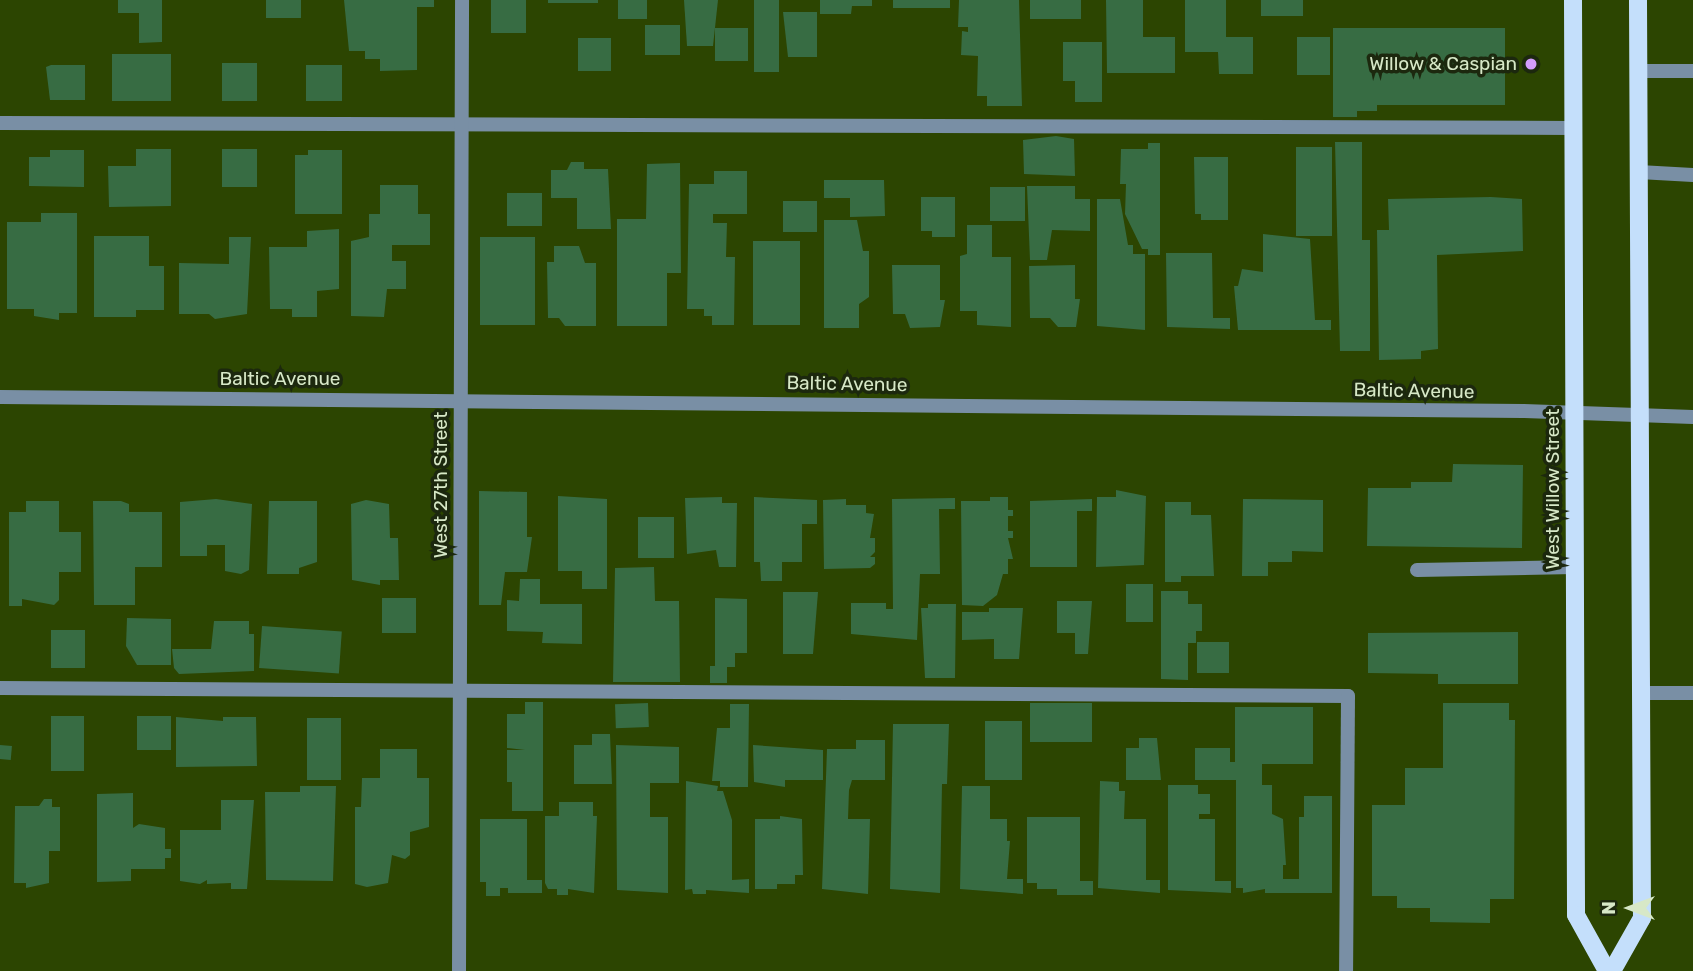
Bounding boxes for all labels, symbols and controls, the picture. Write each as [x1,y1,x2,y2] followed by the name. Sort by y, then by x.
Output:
[1369,53,1517,75] place label: Willow & Caspian
[1523,56,1539,72] marker: Willow & Caspian
[219,368,341,390] street label: Baltic Avenue
[786,372,908,396] street label: Baltic Avenue
[1353,379,1475,403] street label: Baltic Avenue
[1542,408,1564,570] street label: West Willow Street
[430,412,452,558] street label: West 27th Street
[1595,873,1665,943] north arrow
[1597,901,1620,915] text: N

